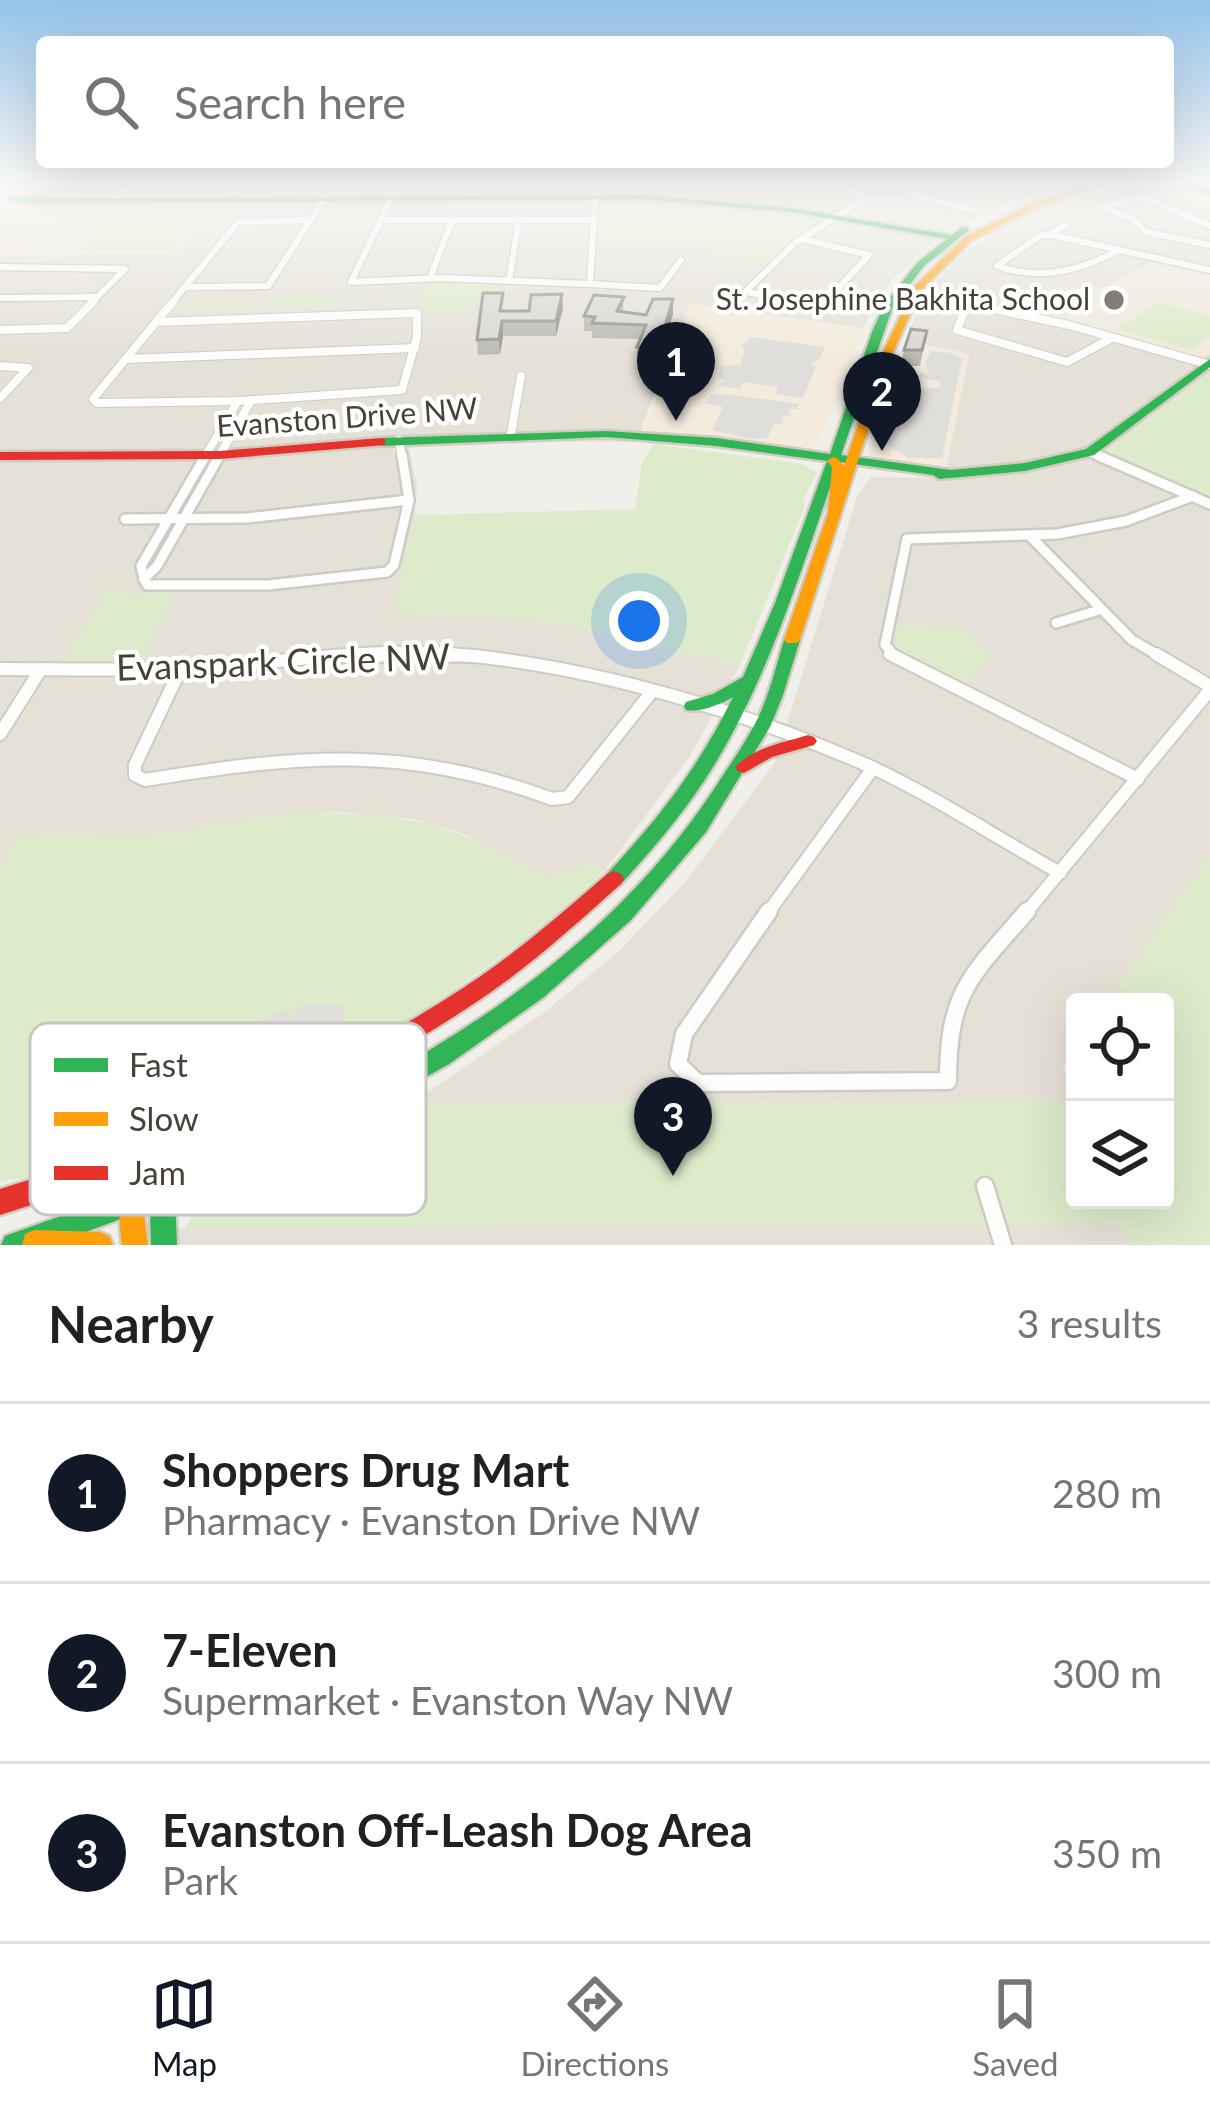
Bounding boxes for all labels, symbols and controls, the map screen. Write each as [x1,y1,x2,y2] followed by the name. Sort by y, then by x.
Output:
[36,36,1174,168] search box
[78,69,144,135] icon: search
[174,75,406,129] text: Search here
[716,280,1090,316] place label: St. Josephine Bakhita School
[1101,287,1127,313] marker: St. Josephine Bakhita School
[637,322,715,421] pin: 1
[843,352,921,451] pin: 2
[215,389,479,443] street label: Evanston Drive NW
[609,591,669,651] your location
[115,633,451,689] street label: Evanspark Circle NW
[1066,993,1174,1209] map controls
[1066,993,1174,1101] button: locate
[30,1023,426,1215] legend
[129,1044,188,1084] text: Fast
[634,1077,712,1176] pin: 3
[129,1098,199,1138] text: Slow
[1066,1101,1174,1209] button: layers
[129,1152,186,1192] text: Jam
[48,1293,214,1354] text: Nearby
[1017,1300,1162,1346] text: 3 results
[162,1443,569,1497] text: Shoppers Drug Mart
[76,1470,98,1516] text: 1
[1052,1470,1162,1516] text: 280 m
[162,1497,700,1543] text: Pharmacy · Evanston Drive NW
[162,1623,338,1677] text: 7-Eleven
[76,1650,98,1696] text: 2
[1052,1650,1162,1696] text: 300 m
[162,1677,733,1723] text: Supermarket · Evanston Way NW
[162,1803,752,1857] text: Evanston Off-Leash Dog Area
[76,1830,98,1876] text: 3
[1052,1830,1162,1876] text: 350 m
[162,1857,238,1903] text: Park
[151,1971,217,2083] tab: Map
[520,1971,669,2083] tab: Directions
[972,1971,1059,2083] tab: Saved

